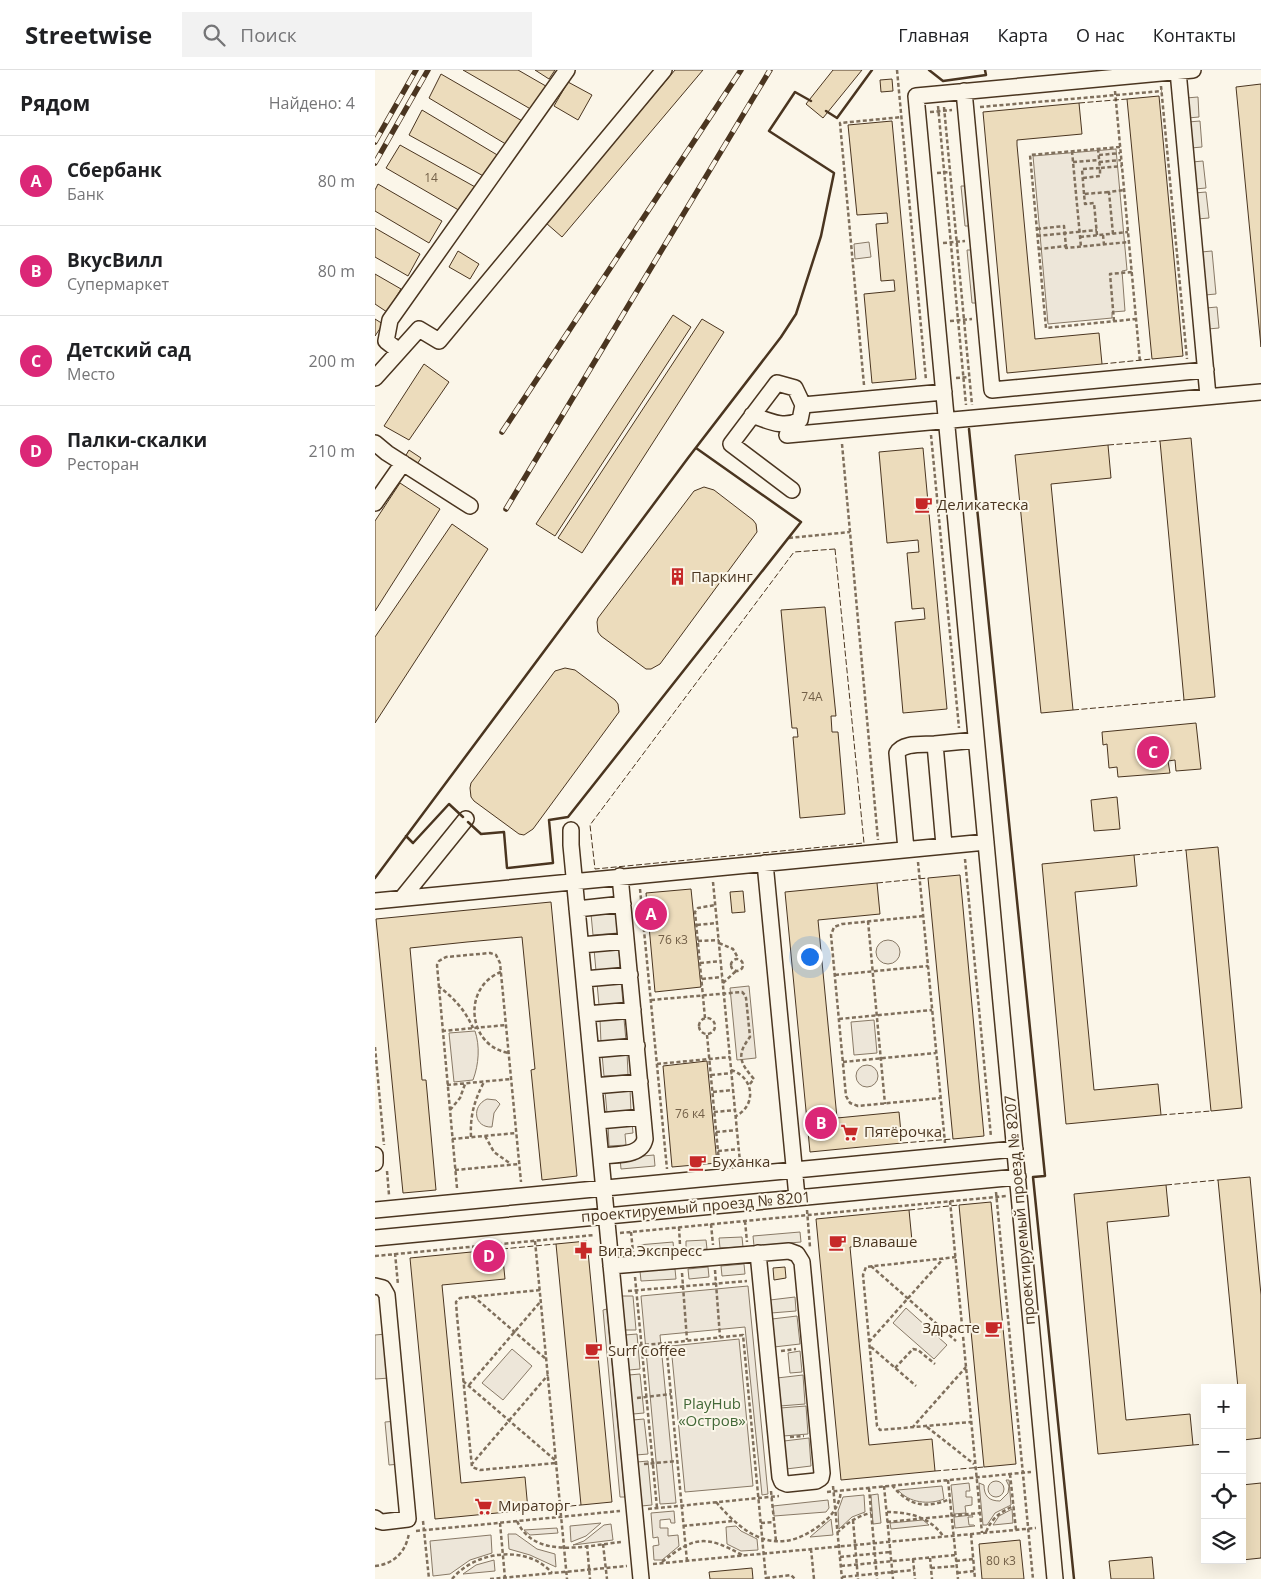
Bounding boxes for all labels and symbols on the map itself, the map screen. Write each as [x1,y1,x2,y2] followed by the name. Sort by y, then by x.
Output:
[424,169,438,186] house number: 14
[937,494,1029,514] place label: Деликатеска
[913,495,933,515] cafe icon: Деликатеска
[691,566,753,586] place label: Паркинг
[667,567,687,587] building icon: Паркинг
[801,688,823,705] house number: 74А
[1137,733,1169,771] pin: C
[635,895,667,933] pin: A
[658,931,688,948] house number: 76 к3
[797,944,823,970] your location
[999,1094,1039,1326] street label: проектируемый проезд № 8207
[805,1104,837,1142] pin: B
[675,1105,705,1122] house number: 76 к4
[864,1121,942,1141] place label: Пятёрочка
[840,1122,860,1142] supermarket icon: Пятёрочка
[712,1151,770,1171] place label: Буханка
[688,1152,708,1172] cafe icon: Буханка
[580,1186,812,1226] street label: проектируемый проезд № 8201
[852,1231,917,1251] place label: Влаваше
[828,1232,848,1252] cafe icon: Влаваше
[473,1237,505,1275] pin: D
[598,1240,702,1260] place label: Вита Экспресс
[574,1241,594,1261] pharmacy icon: Вита Экспресс
[922,1317,980,1337] place label: Здрасте
[984,1318,1004,1338] cafe icon: Здрасте
[608,1340,686,1360] place label: Surf Coffee
[584,1341,604,1361] cafe icon: Surf Coffee
[678,1393,746,1430] park label: PlayHub «Остров»
[498,1495,571,1515] place label: Мираторг
[474,1496,494,1516] supermarket icon: Мираторг
[986,1552,1016,1569] house number: 80 к3

